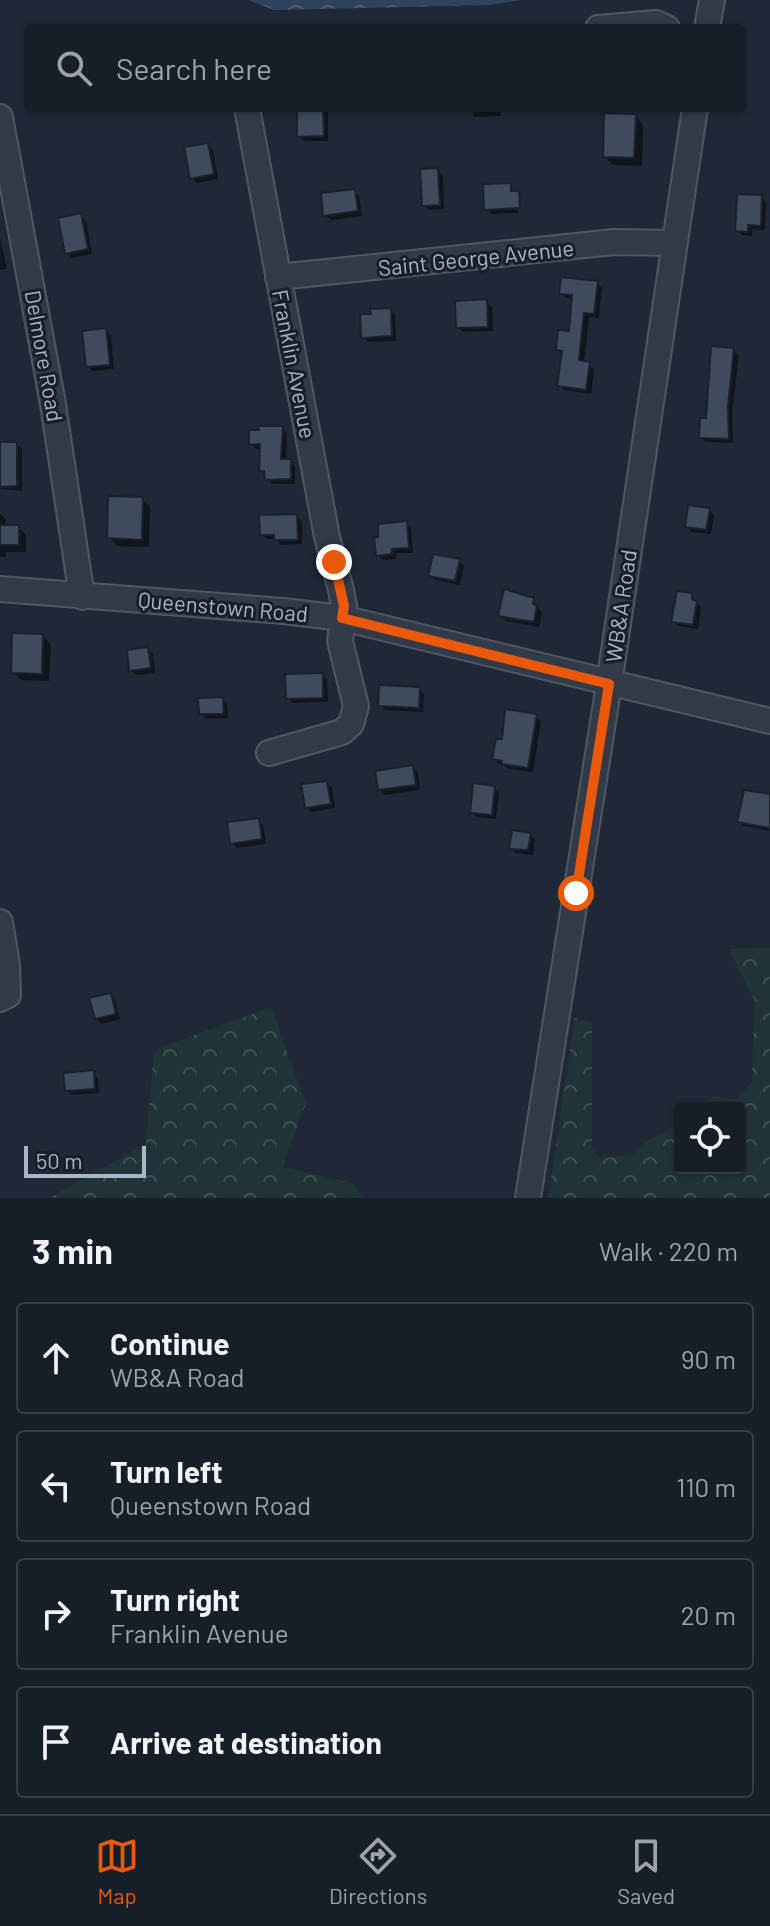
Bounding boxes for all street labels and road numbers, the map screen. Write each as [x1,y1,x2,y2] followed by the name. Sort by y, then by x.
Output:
[377,234,575,280] street label: Saint George Avenue
[268,287,322,440] street label: Franklin Avenue
[21,288,69,424] street label: Delmore Road
[599,548,641,664] street label: WB&A Road
[137,586,309,626] street label: Queenstown Road

